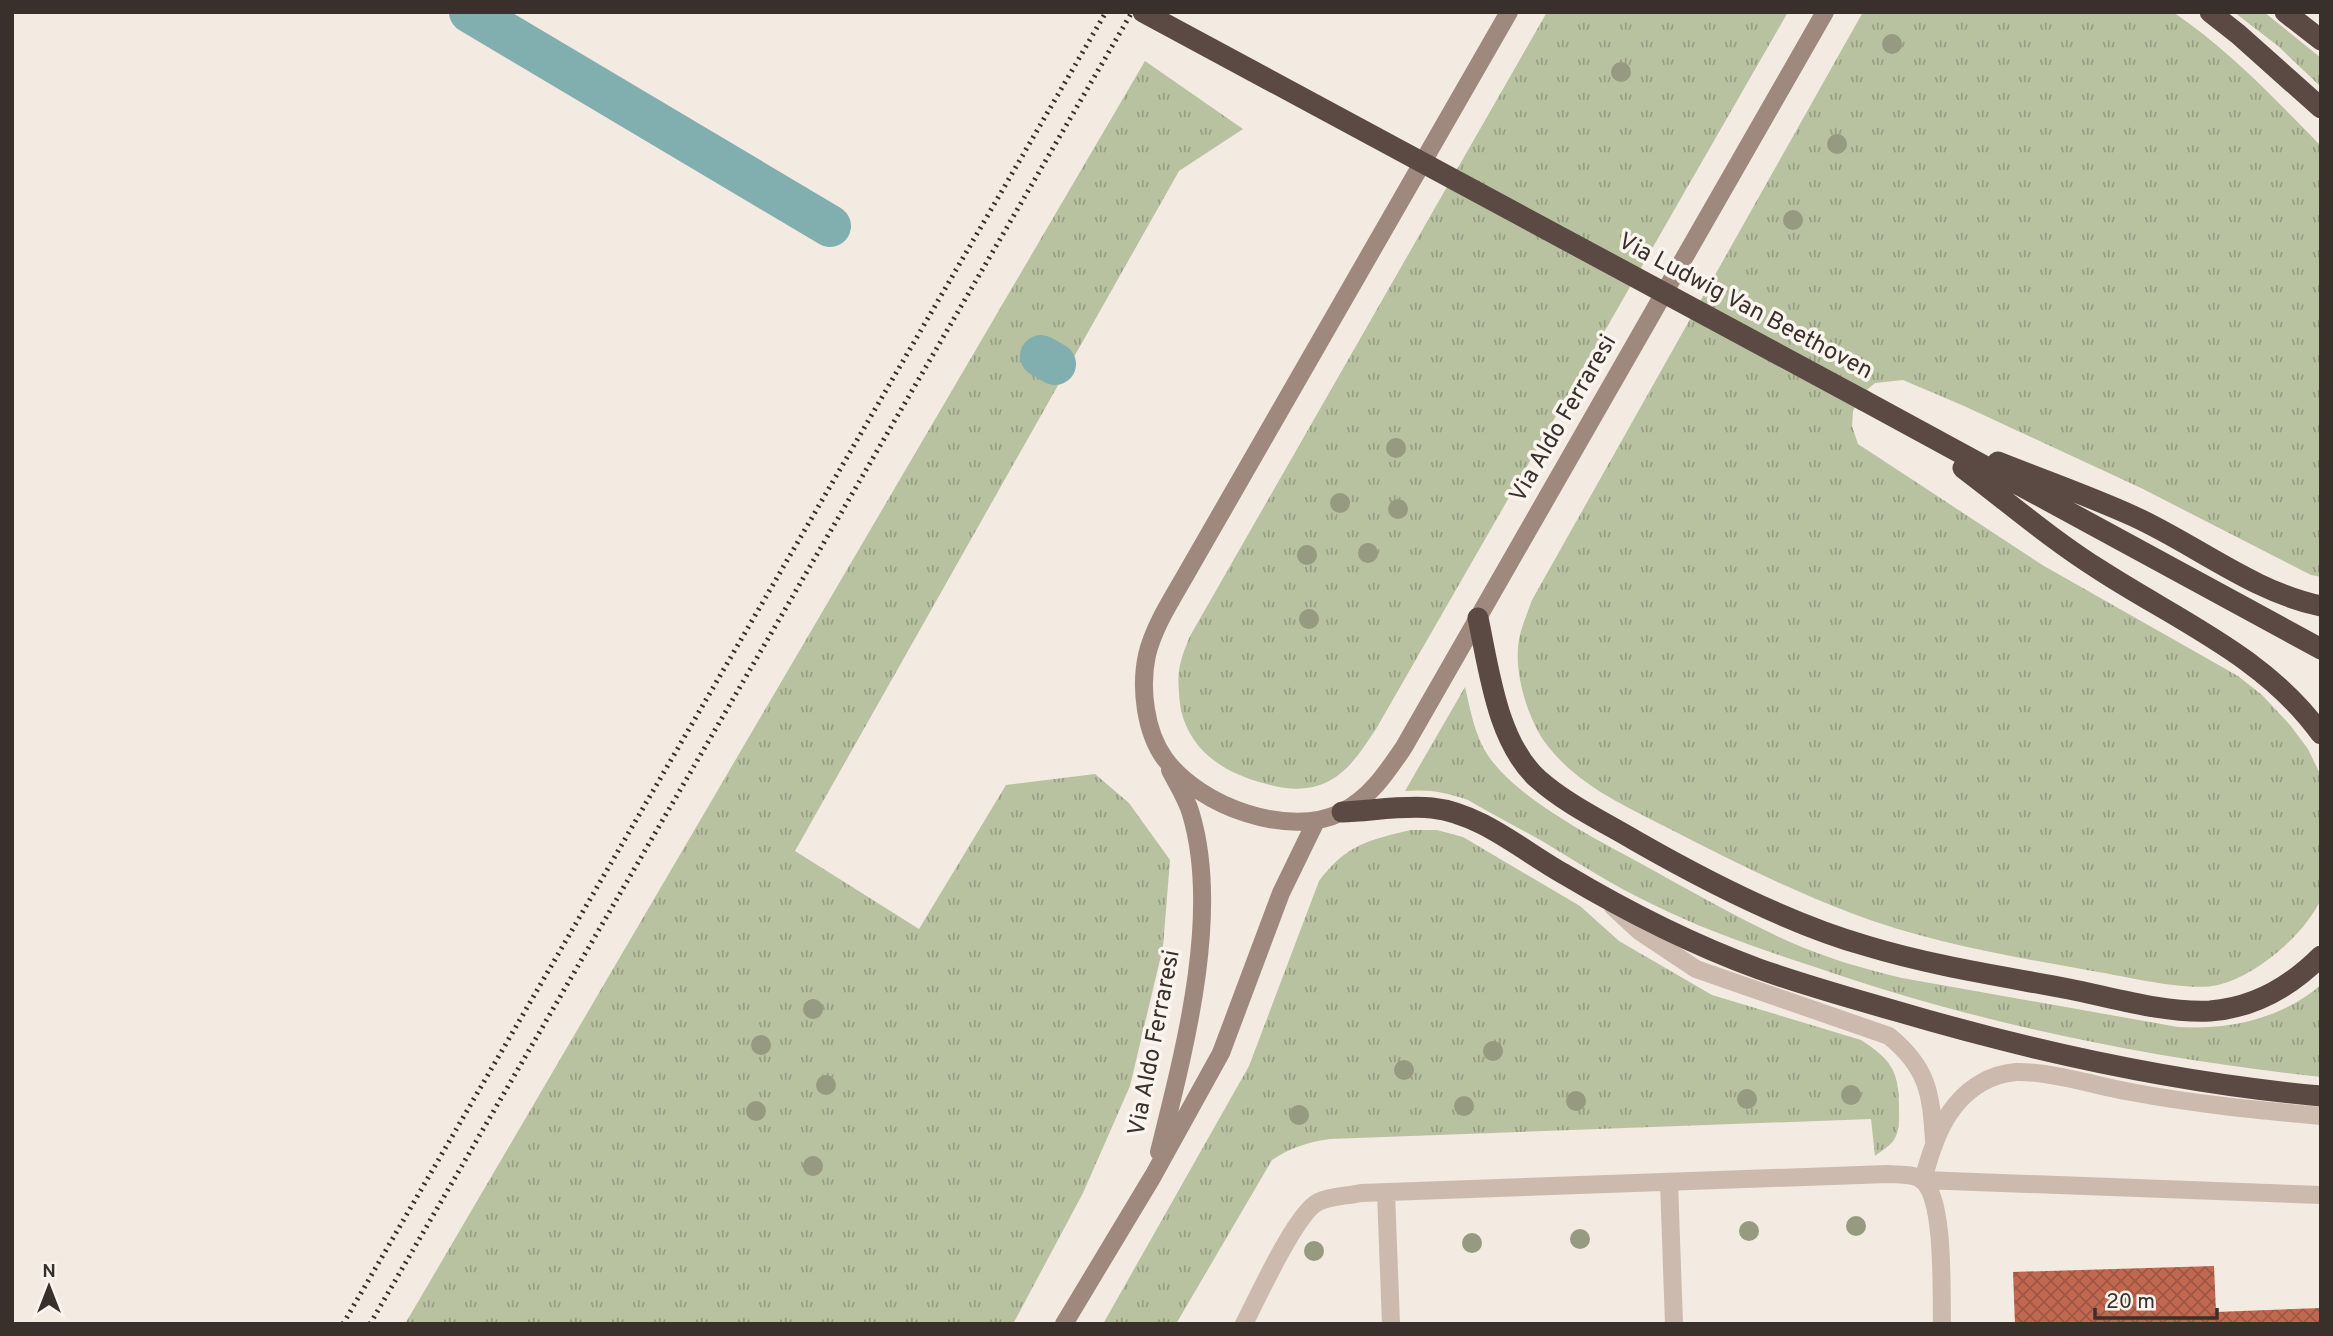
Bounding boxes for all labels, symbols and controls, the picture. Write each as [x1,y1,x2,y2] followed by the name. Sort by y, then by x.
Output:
[1612,227,1878,387] street label: Via Ludwig Van Beethoven
[1504,330,1624,508] street label: Via Aldo Ferraresi
[1122,948,1188,1138] street label: Via Aldo Ferraresi
[14,1252,84,1322] north arrow
[42,1260,56,1284] text: N
[2095,1276,2218,1320] scale bar
[2106,1289,2155,1316] text: 20 m

